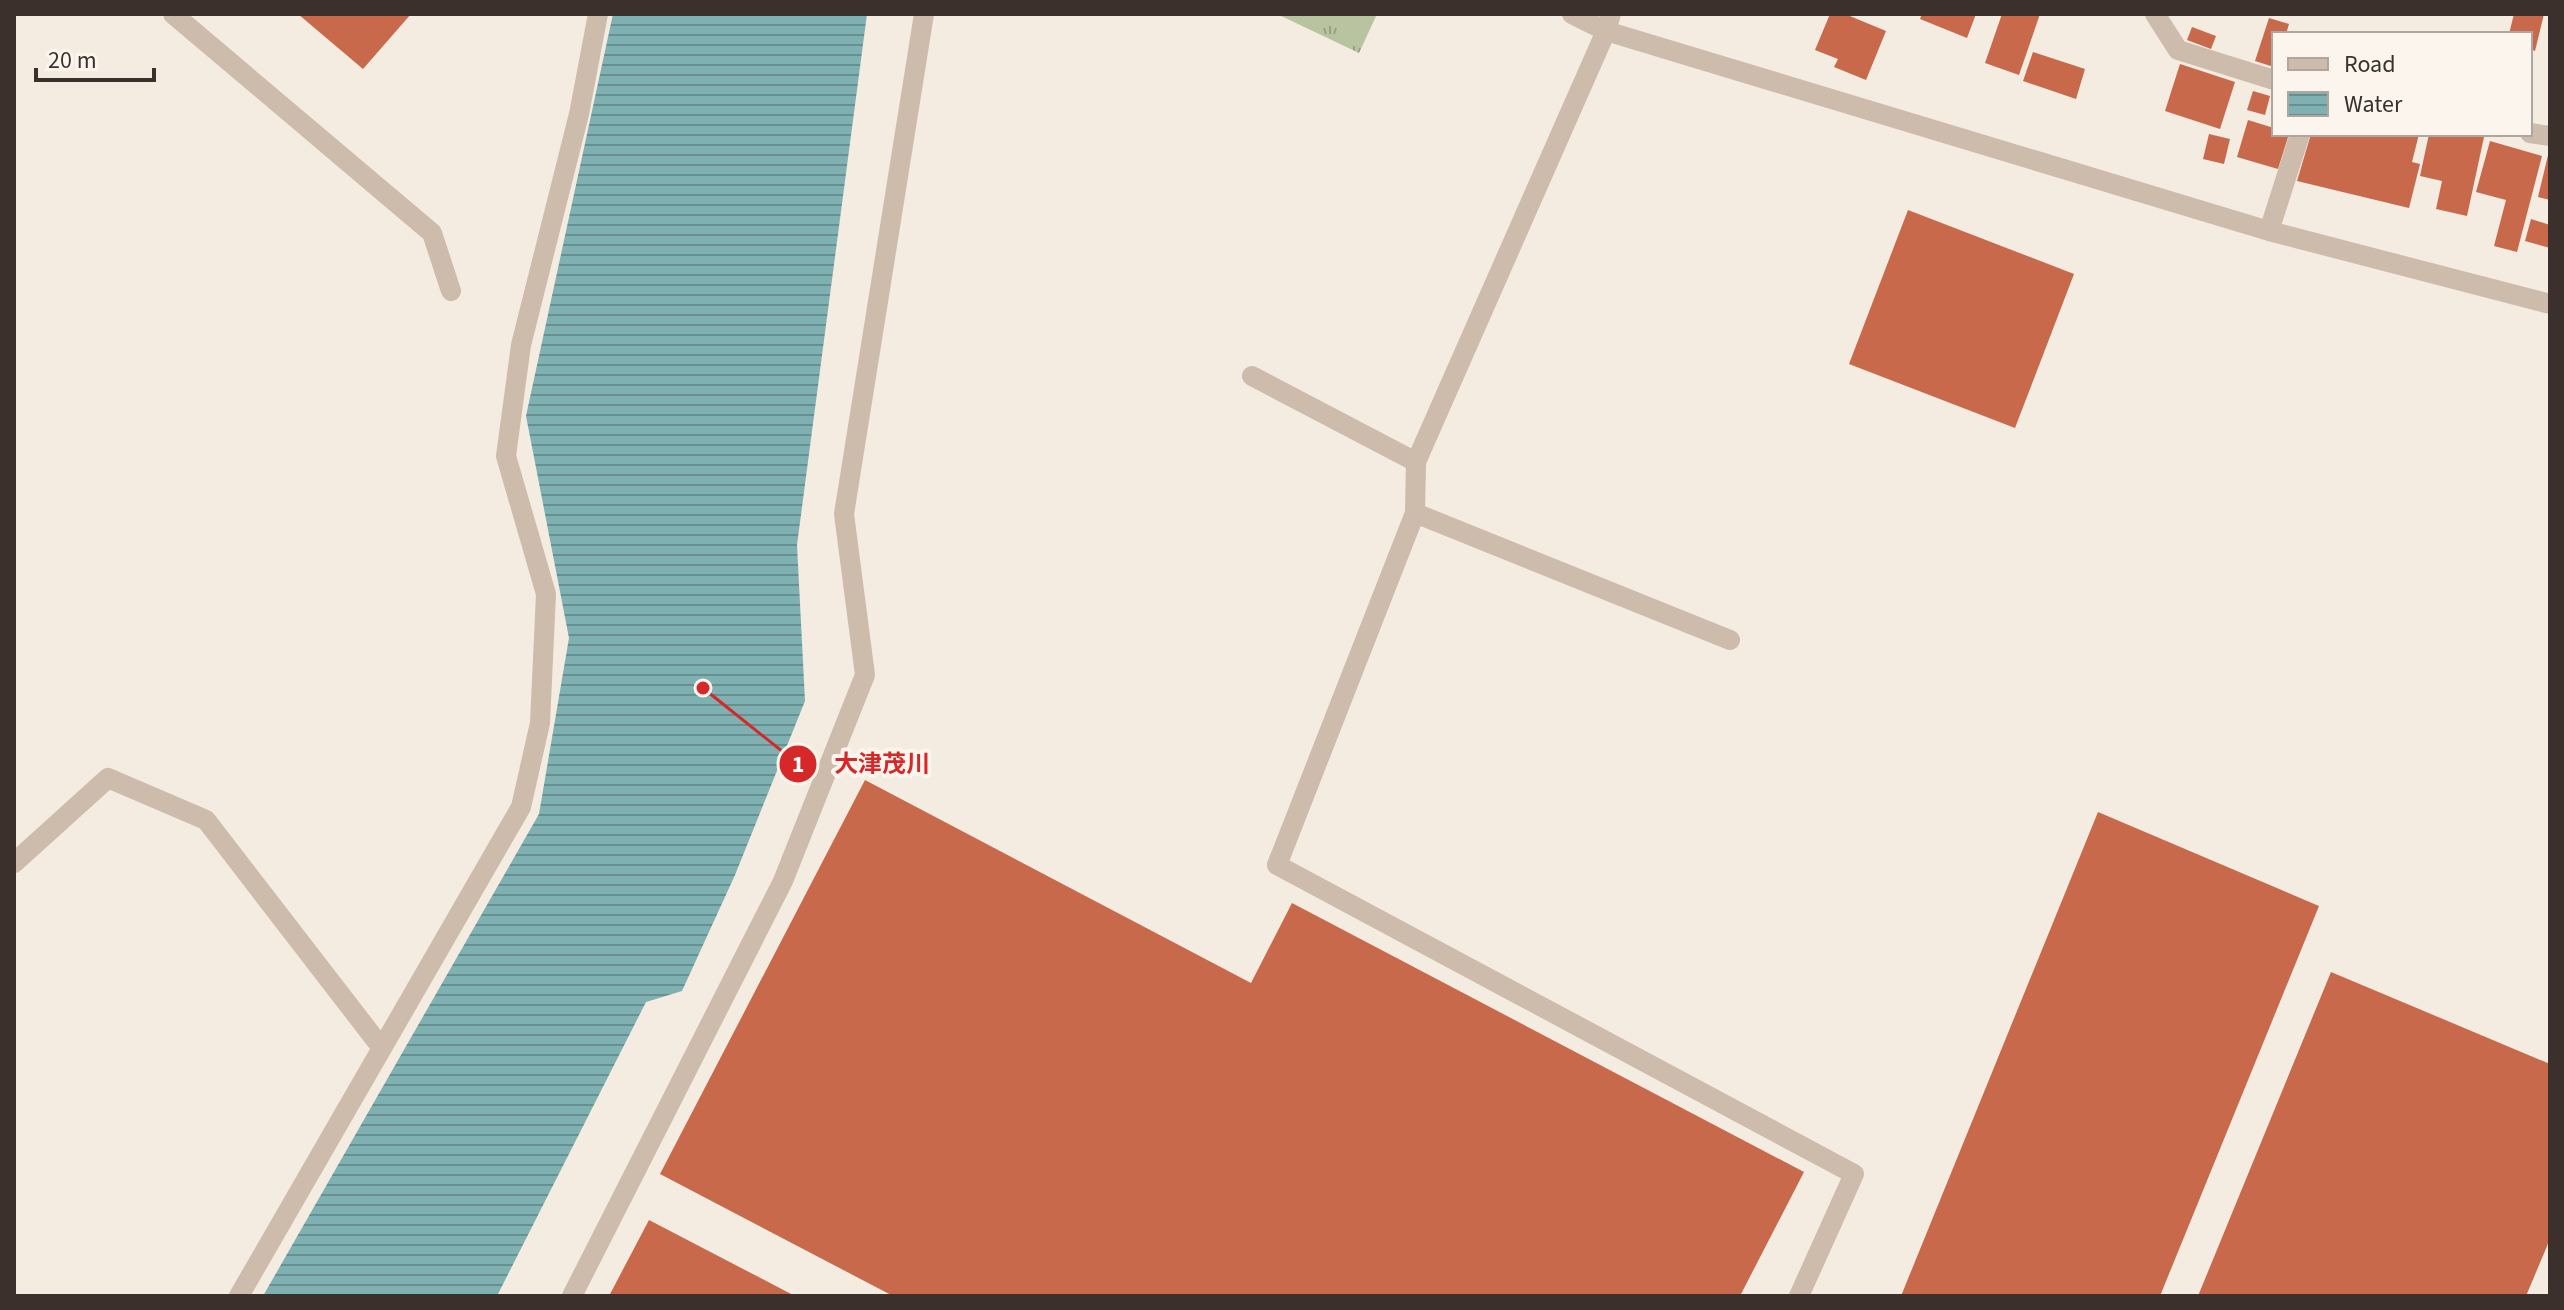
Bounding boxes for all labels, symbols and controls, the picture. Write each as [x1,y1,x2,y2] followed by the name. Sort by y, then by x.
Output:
[36,32,154,82] scale bar
[2272,32,2532,136] legend
[48,43,97,78] text: 20 m
[2344,47,2396,82] text: Road
[2344,87,2403,122] text: Water
[778,740,946,788] callout: 大津茂川
[792,747,804,782] text: 1
[834,747,930,782] text: 大津茂川

